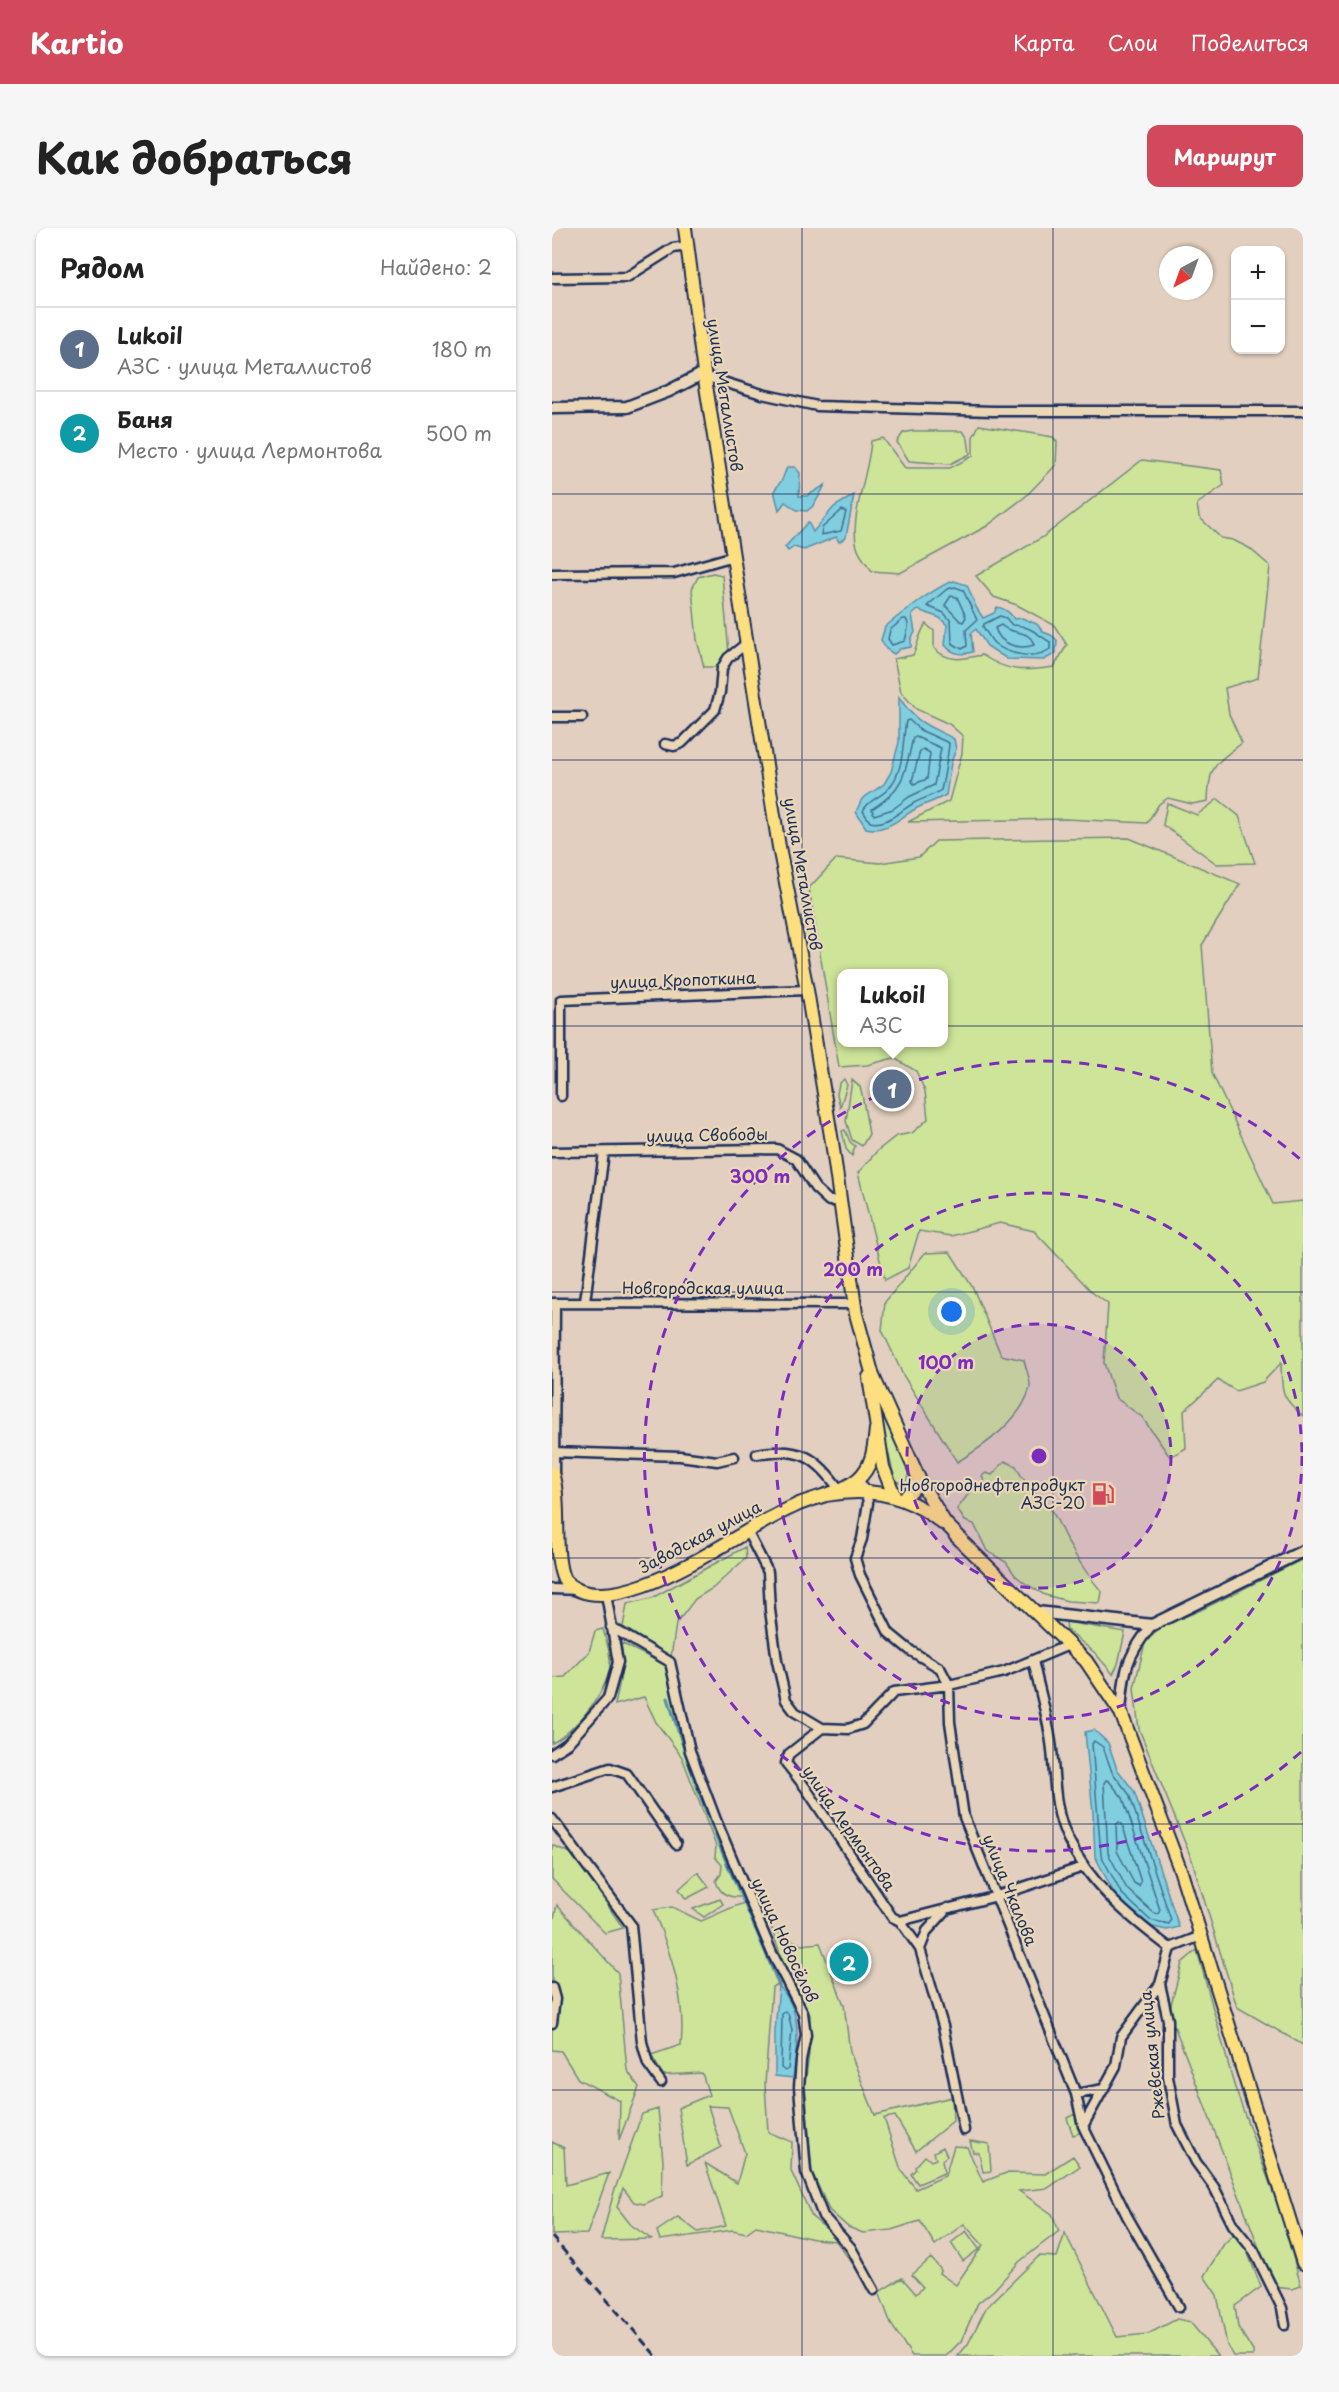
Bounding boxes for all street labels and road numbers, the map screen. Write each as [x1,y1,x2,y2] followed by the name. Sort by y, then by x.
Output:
[702,316,750,473] street label: улица Металлистов
[779,795,829,952] street label: улица Металлистов
[610,964,756,994] street label: улица Кропоткина
[646,1121,768,1147] street label: улица Свободы
[622,1275,784,1299] street label: Новгородская улица
[634,1494,765,1578] street label: Заводская улица
[797,1760,902,1895] street label: улица Лермонтова
[978,1830,1044,1949] street label: улица Чкалова
[746,1873,825,2006] street label: улица Новосёлов
[1132,1990,1170,2120] street label: Ржевская улица

